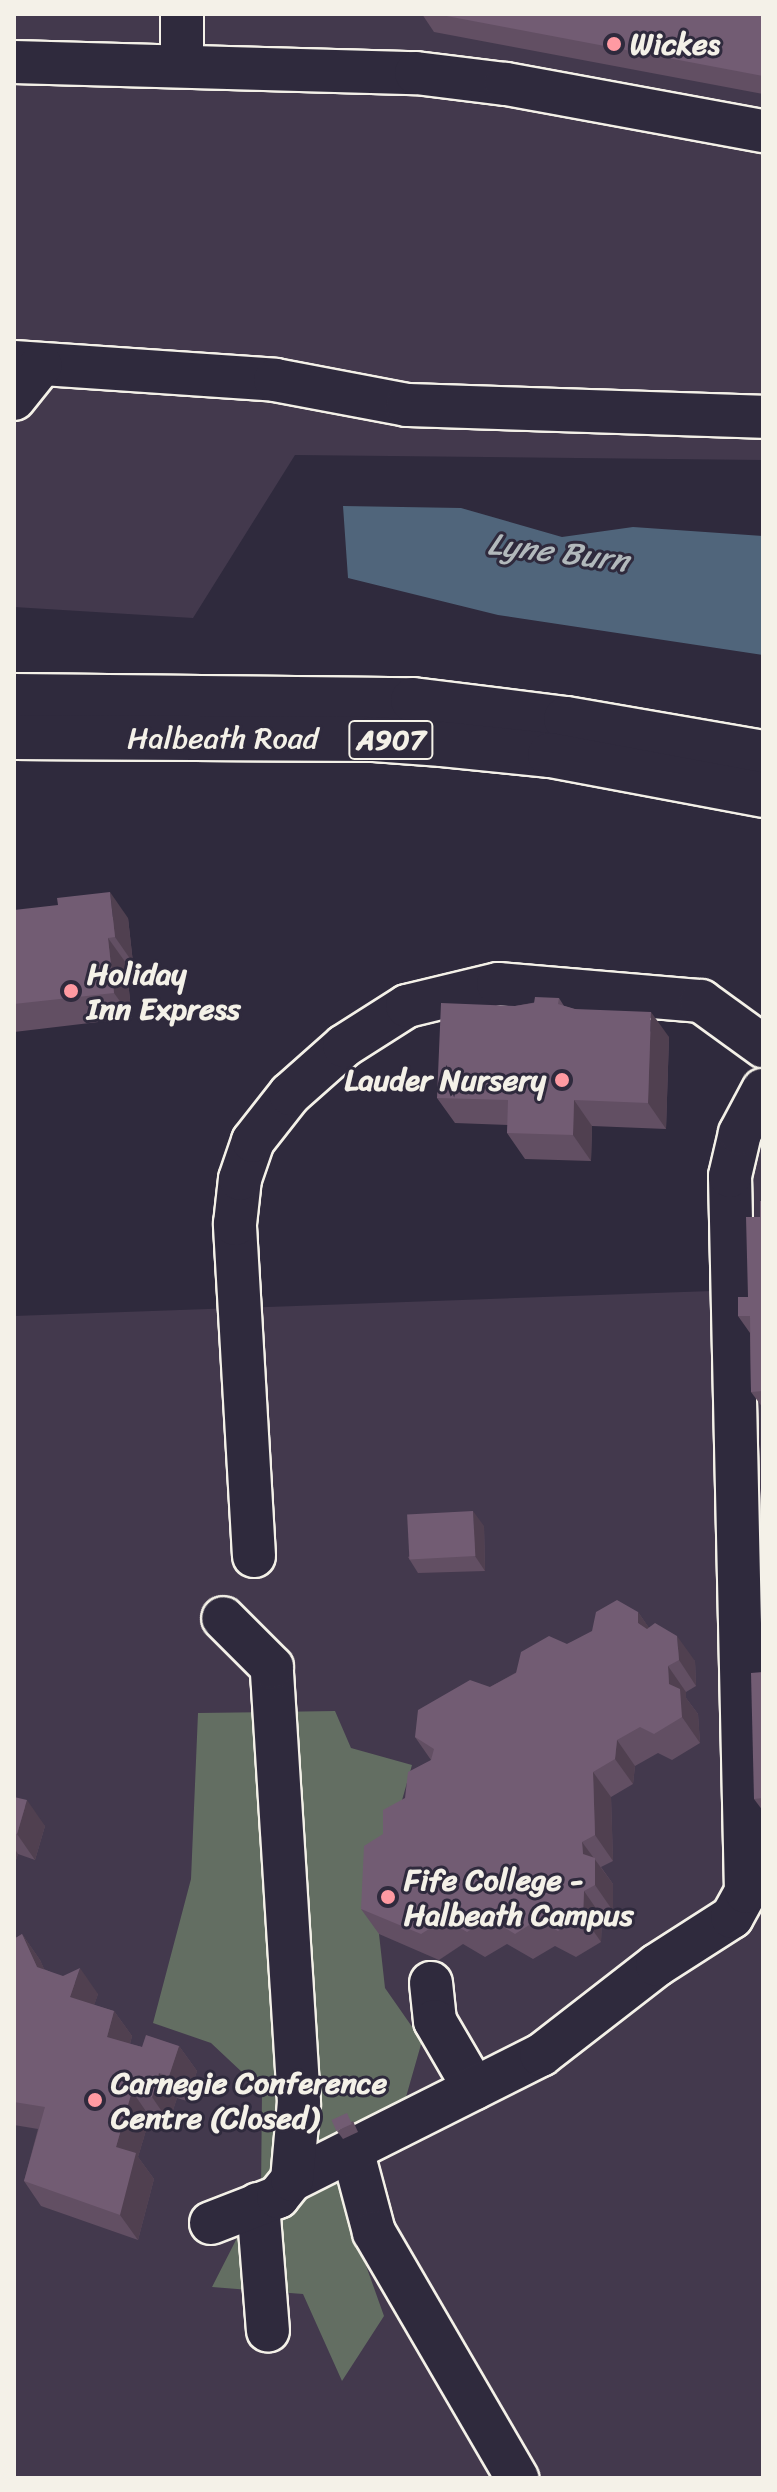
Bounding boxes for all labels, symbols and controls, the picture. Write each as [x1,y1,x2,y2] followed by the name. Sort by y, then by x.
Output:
[630,26,720,62] place label: Wickes
[605,35,623,53] marker: Wickes
[486,525,630,581] water label: Lyne Burn
[347,716,435,764] road number: A907
[127,720,319,756] street label: Halbeath Road
[87,956,242,1026] place label: Holiday Inn Express
[62,982,80,1000] marker: Holiday Inn Express
[344,1062,546,1098] place label: Lauder Nursery
[553,1071,571,1089] marker: Lauder Nursery
[404,1862,632,1932] place label: Fife College - Halbeath Campus
[379,1888,397,1906] marker: Fife College - Halbeath Campus
[111,2065,387,2136] place label: Carnegie Conference Centre (Closed)
[86,2091,104,2109] marker: Carnegie Conference Centre (Closed)

